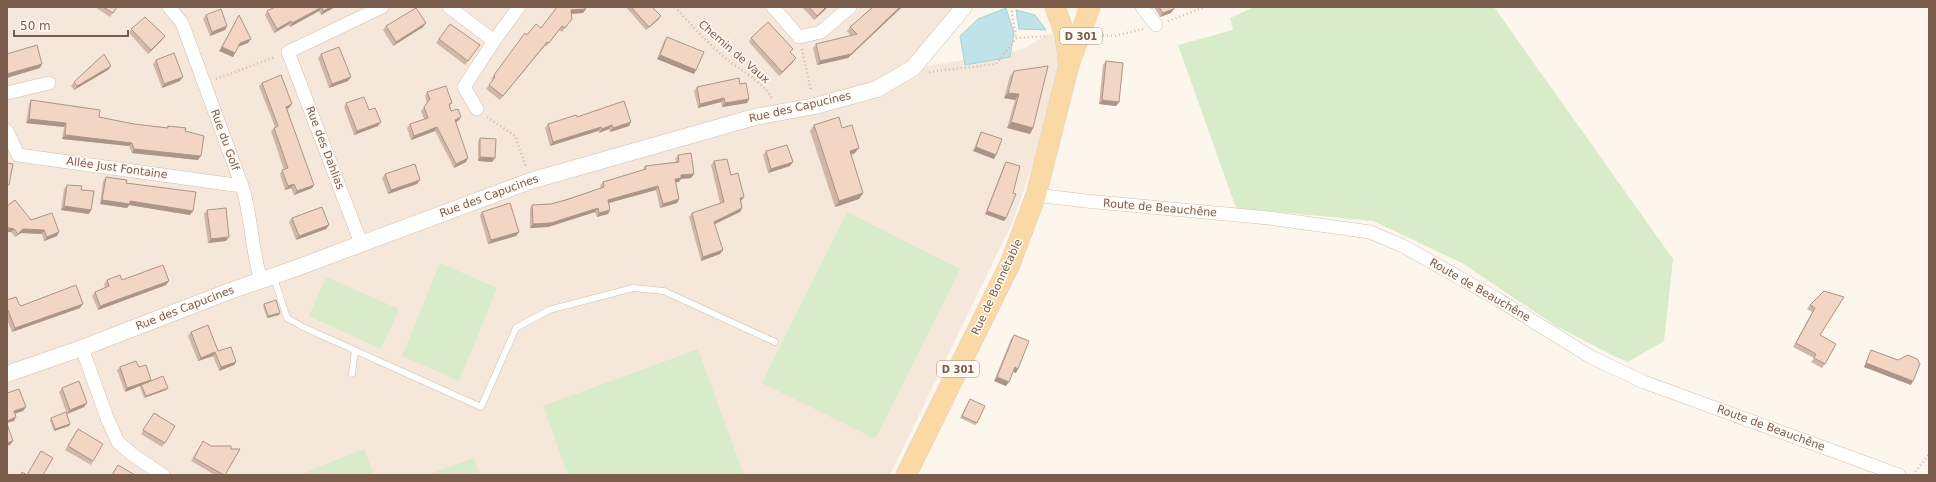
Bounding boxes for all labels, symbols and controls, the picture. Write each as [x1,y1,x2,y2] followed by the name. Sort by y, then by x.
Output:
[14,12,128,38] scale bar
[696,18,773,87] street label: Chemin de Vaux
[20,19,51,33] text: 50 m
[1060,28,1102,44] road number: D 301
[748,89,853,125] street label: Rue des Capucines
[303,105,347,192] street label: Rue des Dahlias
[208,108,242,173] street label: Rue du Golf
[66,154,169,182] street label: Allée Just Fontaine
[438,172,540,220] street label: Rue des Capucines
[1103,197,1218,219] street label: Route de Beauchêne
[969,237,1025,337] street label: Rue de Bonnétable
[1427,256,1533,324] street label: Route de Beauchêne
[134,283,236,333] street label: Rue des Capucines
[937,361,979,377] road number: D 301
[1715,402,1827,454] street label: Route de Beauchêne

